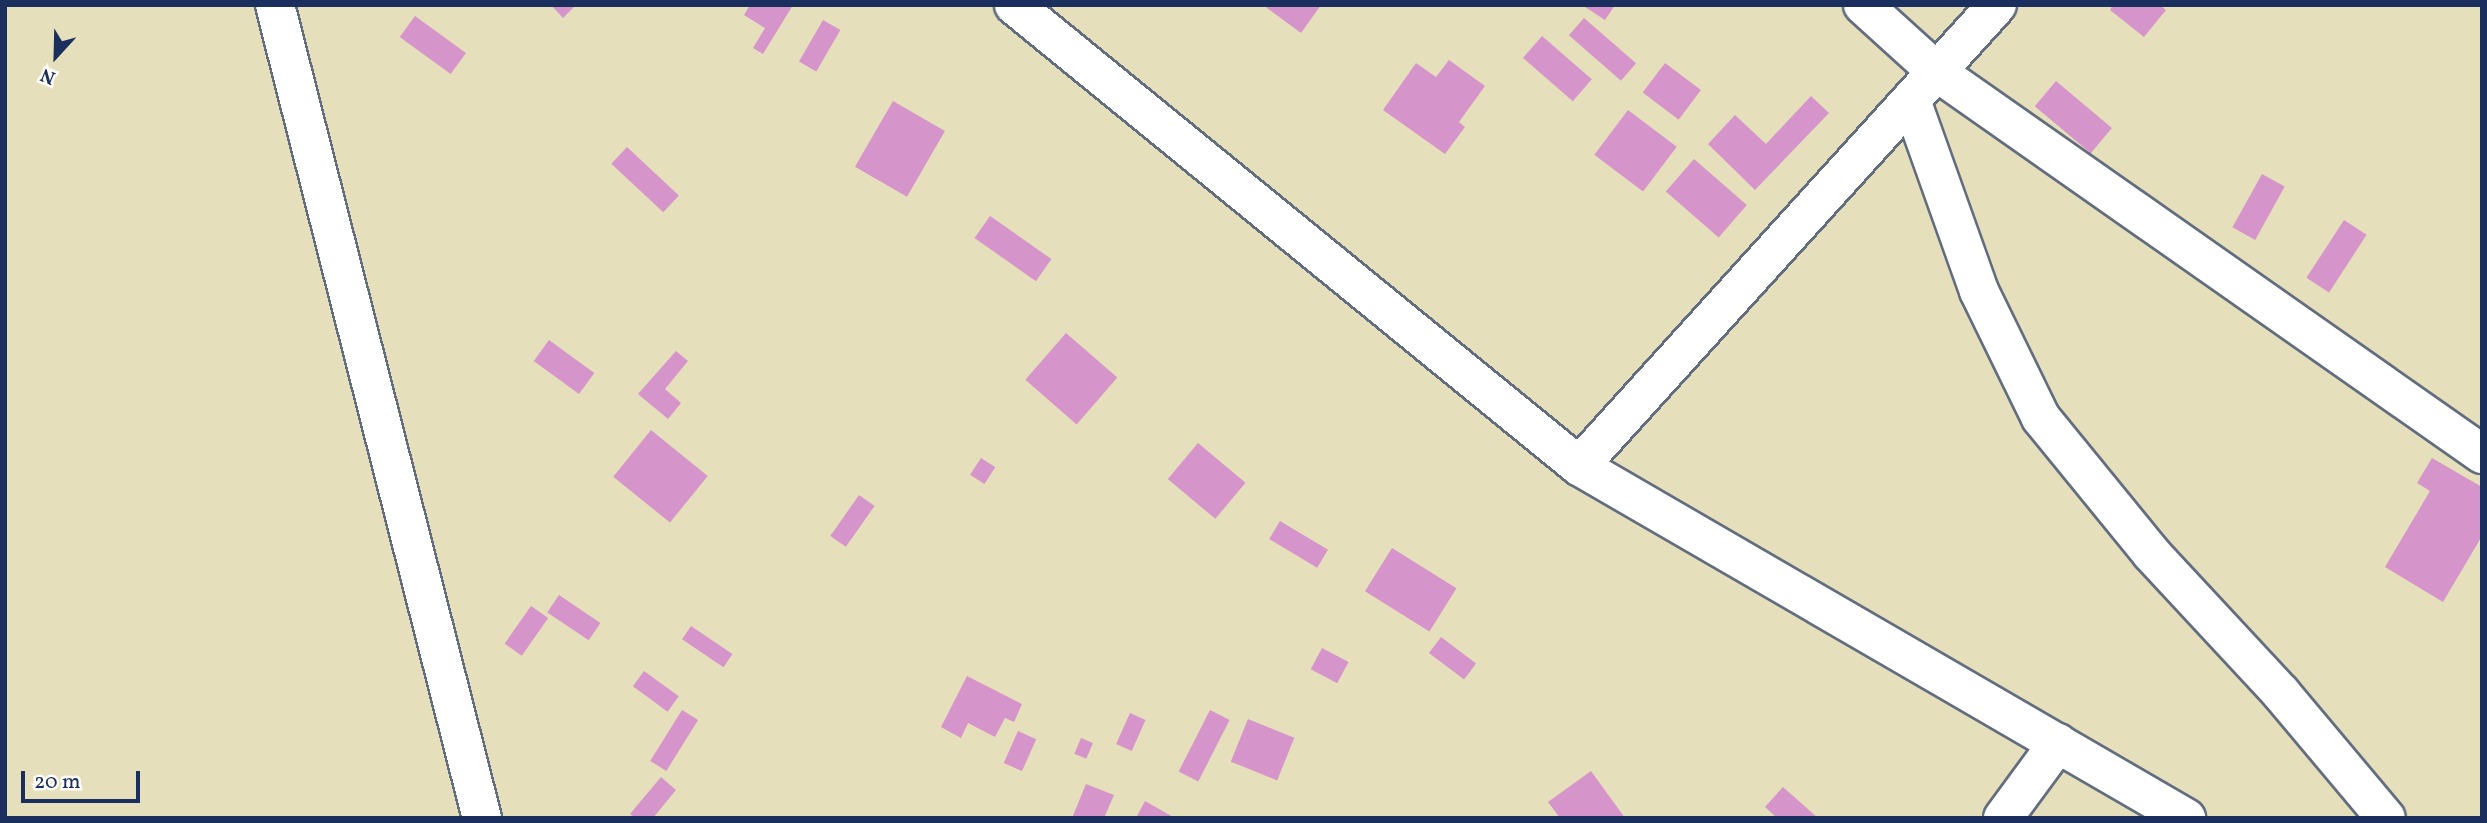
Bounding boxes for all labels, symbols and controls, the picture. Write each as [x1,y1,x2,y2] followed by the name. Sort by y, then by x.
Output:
[21,21,91,91] north arrow
[37,61,59,90] text: N
[24,756,144,800] scale bar
[34,768,80,797] text: 20 m

